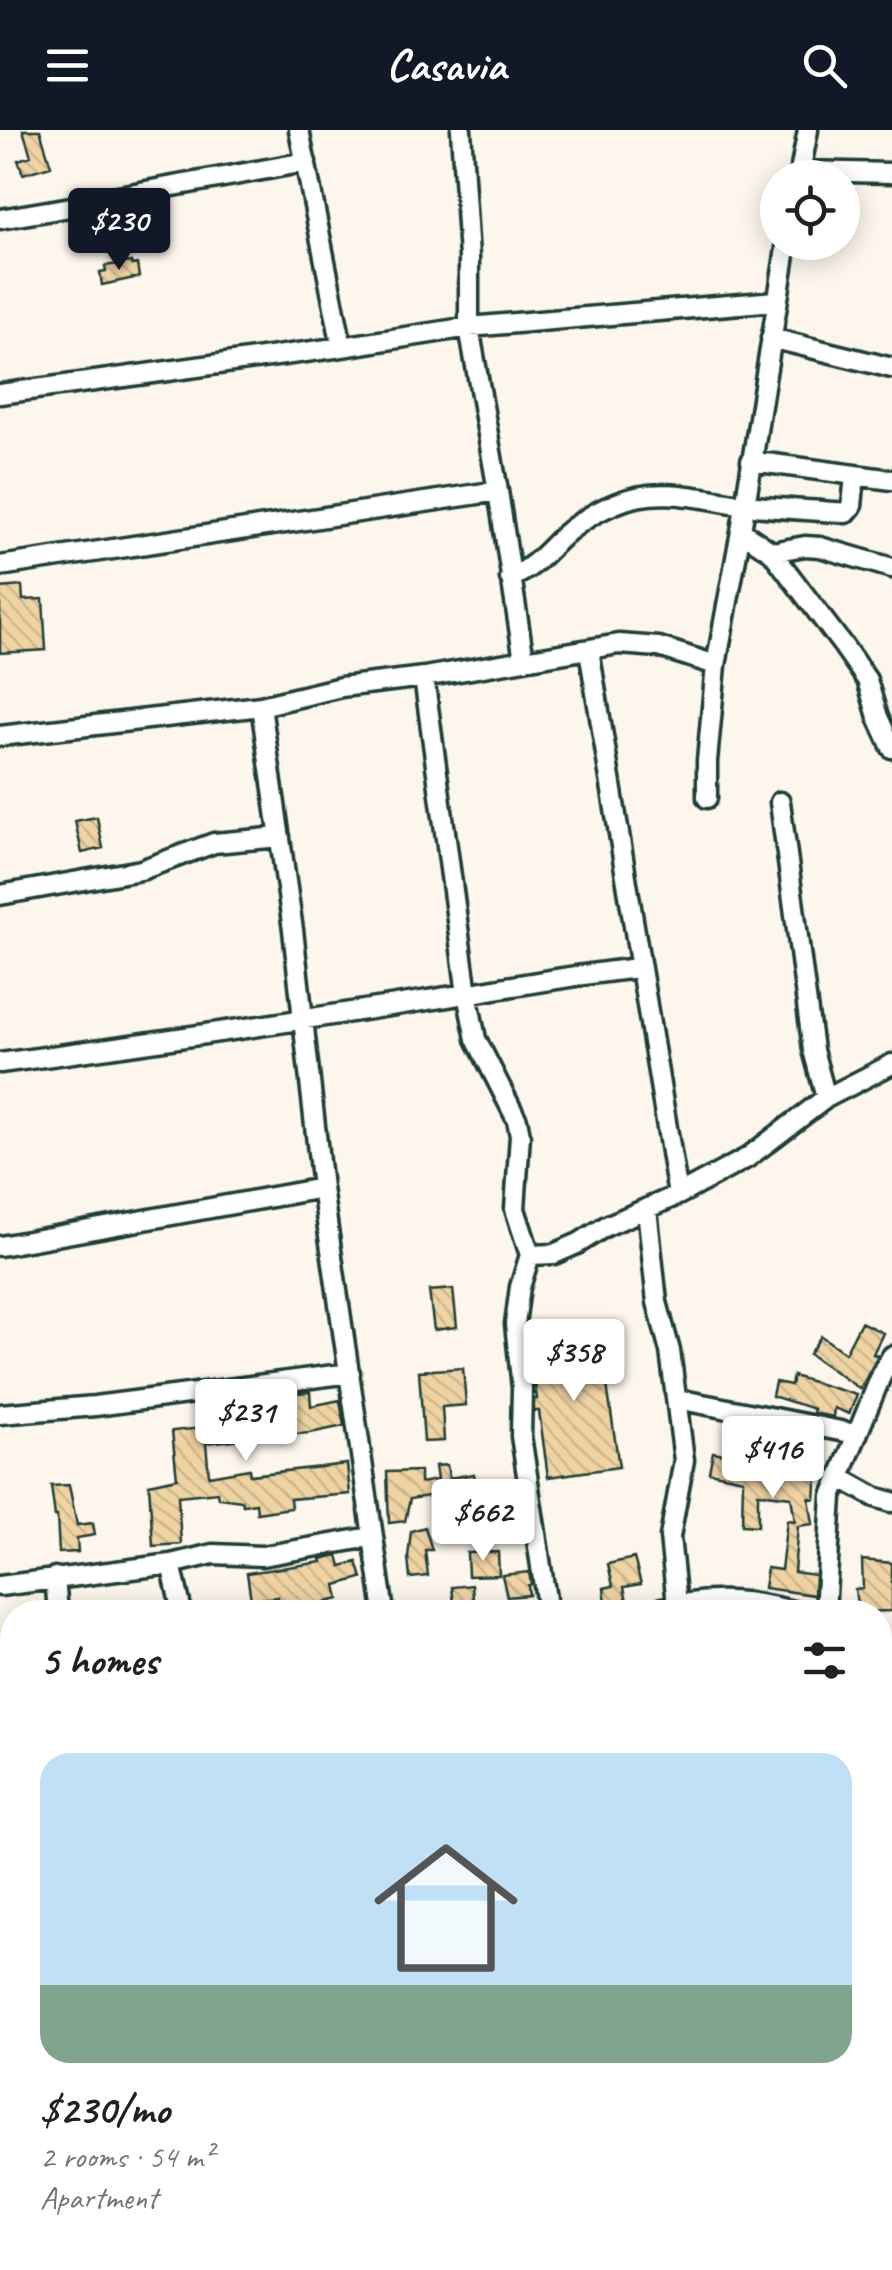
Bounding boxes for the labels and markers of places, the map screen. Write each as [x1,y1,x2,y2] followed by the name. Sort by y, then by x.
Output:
[60,188,178,273] pin: $230
[515,1319,633,1404] pin: $358
[187,1379,305,1464] pin: $231
[714,1416,832,1501] pin: $416
[424,1479,542,1564] pin: $662

